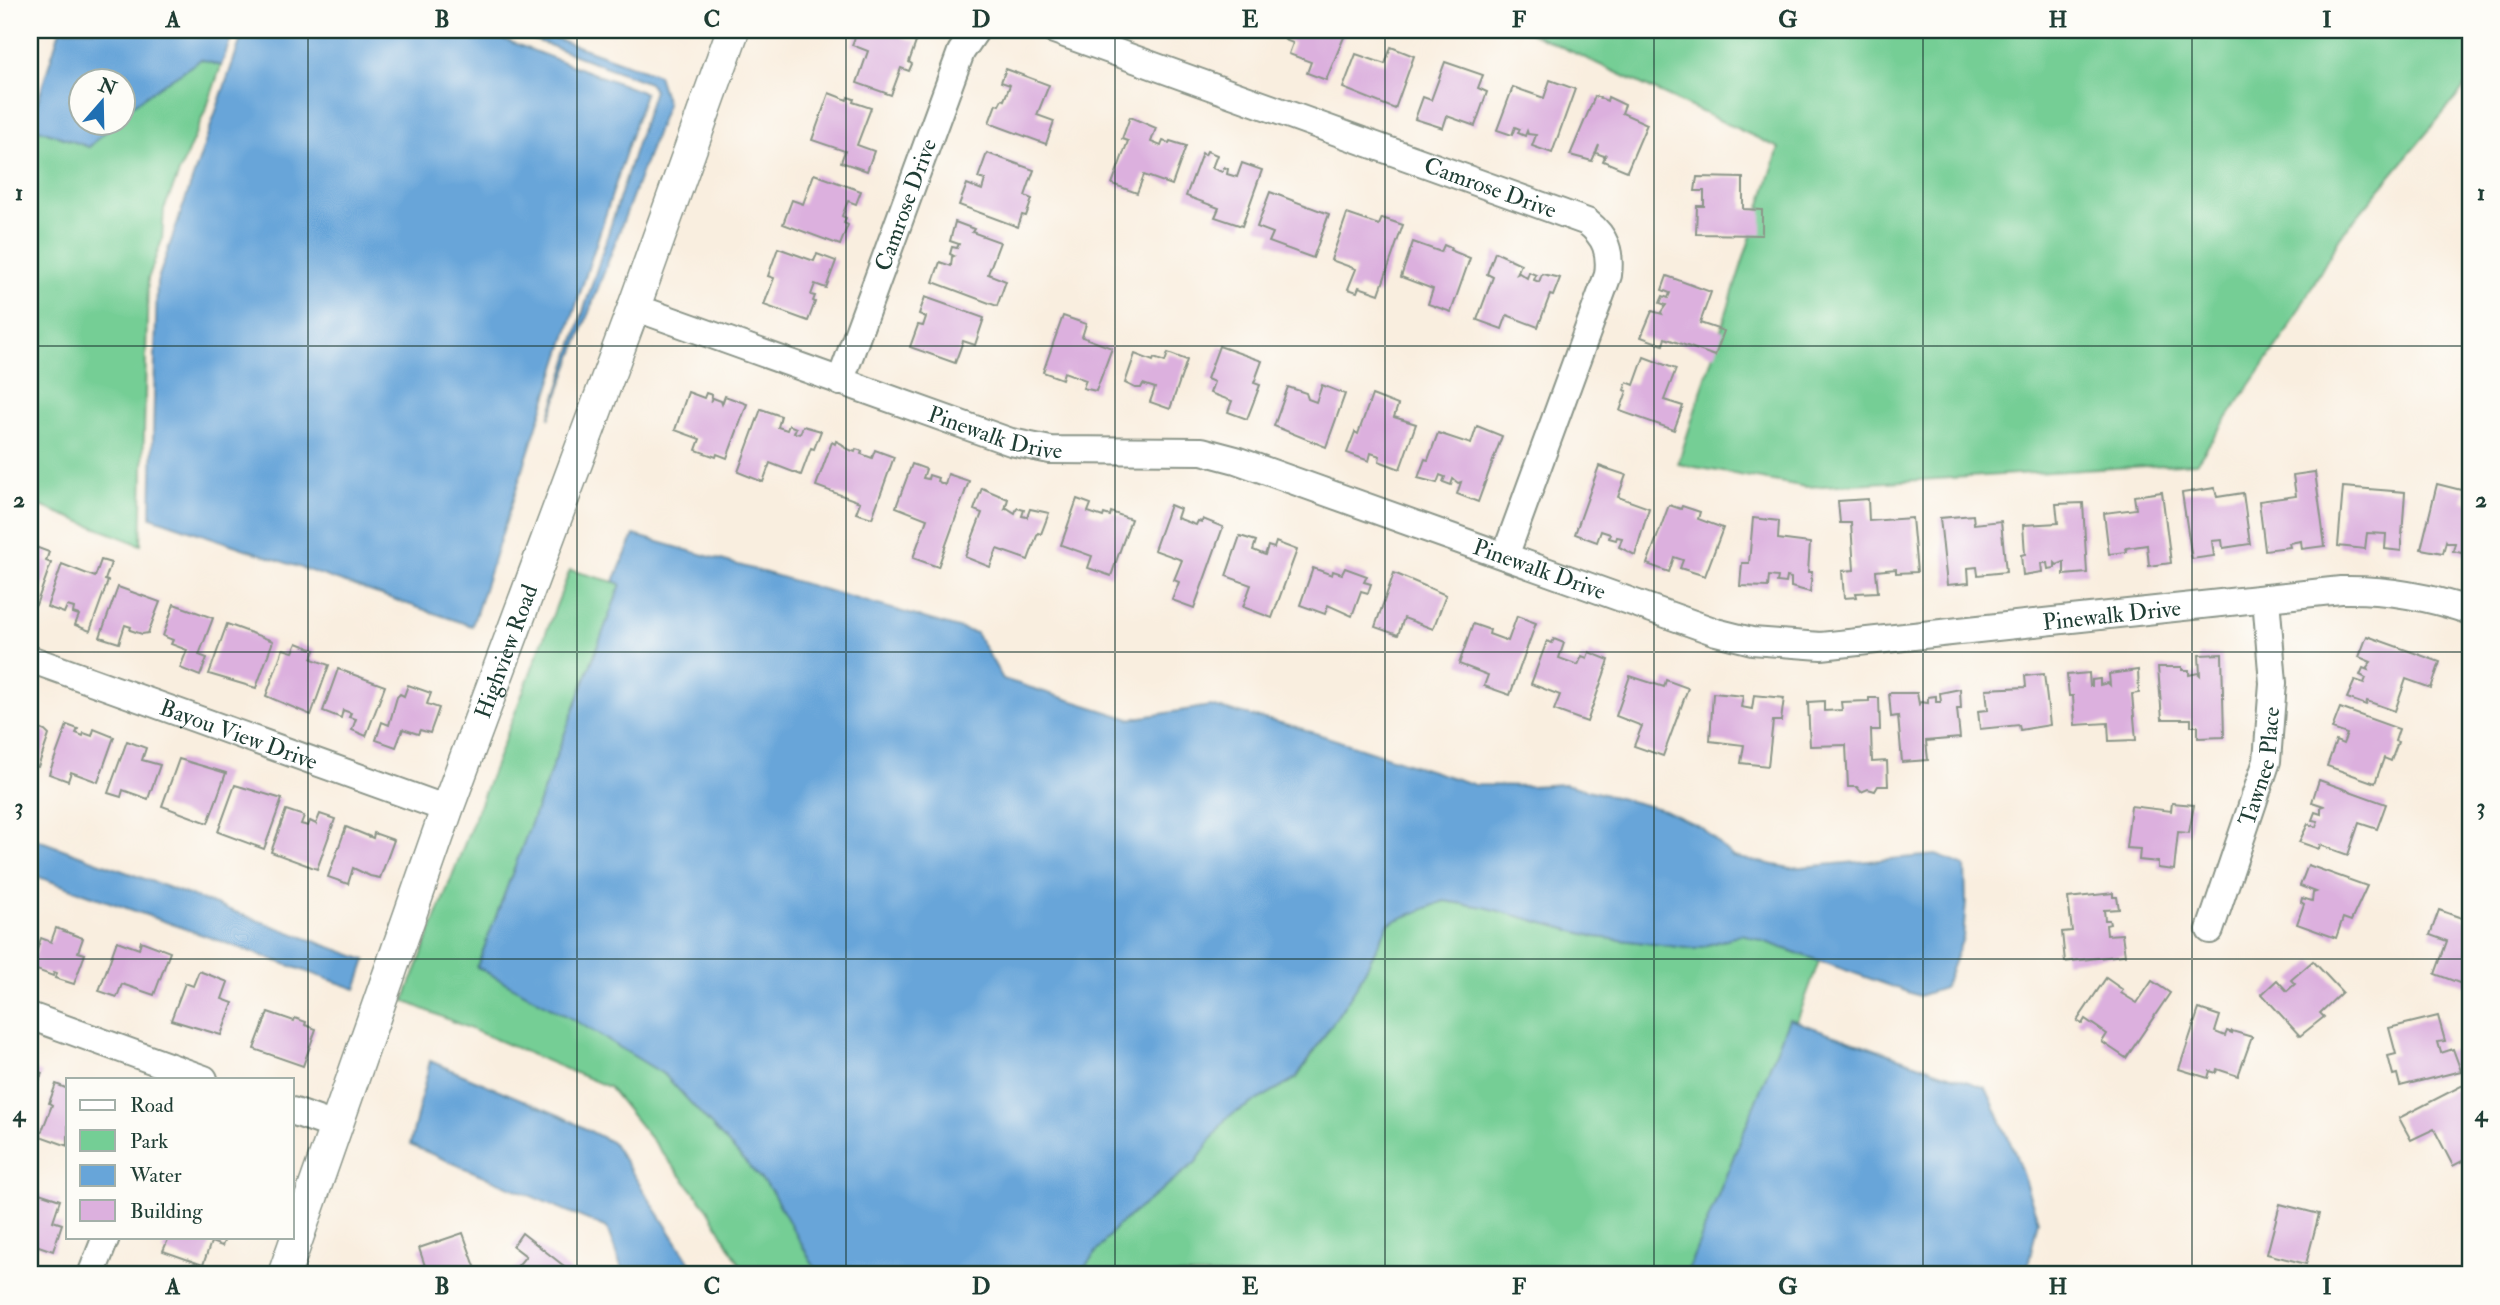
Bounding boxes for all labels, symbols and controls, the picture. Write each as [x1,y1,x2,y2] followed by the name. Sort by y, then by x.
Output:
[165,5,181,34] text: A
[434,5,450,34] text: B
[704,5,720,34] text: C
[972,5,990,34] text: D
[1242,5,1259,34] text: E
[1512,5,1527,34] text: F
[1778,5,1798,34] text: G
[2049,5,2068,34] text: H
[2322,5,2332,34] text: I
[66,66,136,136] north arrow
[94,72,120,101] text: N
[868,134,943,275] street label: Camrose Drive
[1420,150,1561,225] street label: Camrose Drive
[15,178,23,207] text: 1
[2477,178,2485,207] text: 1
[924,399,1063,465] street label: Pinewalk Drive
[13,485,25,514] text: 2
[2475,485,2487,514] text: 2
[1469,532,1610,606] street label: Pinewalk Drive
[468,580,544,722] street label: Highview Road
[2041,593,2183,637] street label: Pinewalk Drive
[156,692,322,776] street label: Bayou View Drive
[2232,705,2286,829] street label: Tawnee Place
[15,792,23,821] text: 3
[2477,792,2485,821] text: 3
[66,1078,294,1238] legend
[130,1092,175,1119] text: Road
[12,1099,27,1128] text: 4
[2474,1099,2489,1128] text: 4
[130,1128,168,1155] text: Park
[129,1162,182,1189] text: Water
[130,1198,203,1225] text: Building
[165,1272,181,1301] text: A
[434,1272,450,1301] text: B
[704,1272,720,1301] text: C
[972,1272,990,1301] text: D
[1242,1272,1259,1301] text: E
[1512,1272,1527,1301] text: F
[1778,1272,1798,1301] text: G
[2049,1272,2068,1301] text: H
[2322,1272,2332,1301] text: I

